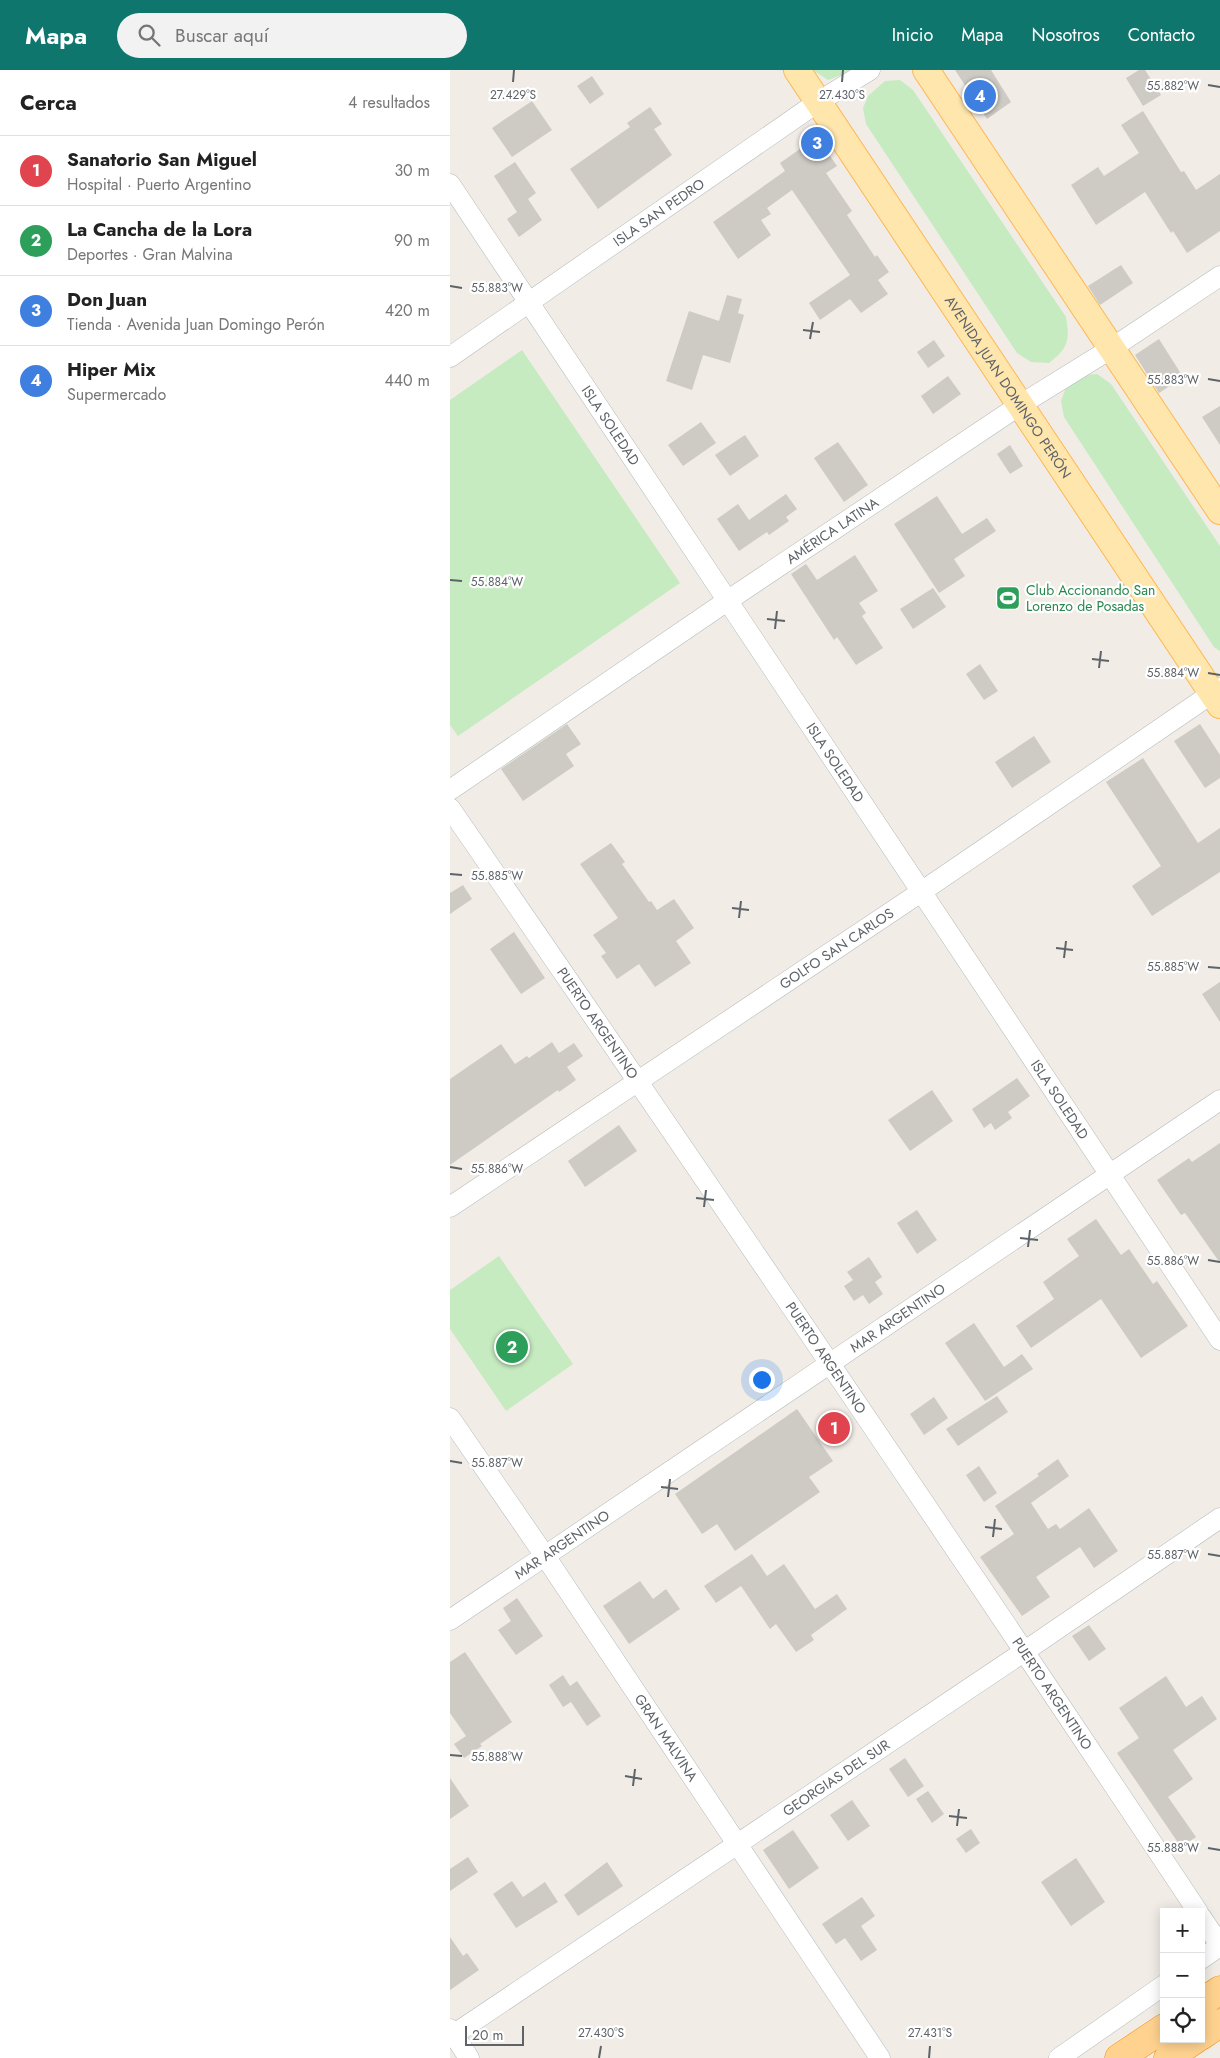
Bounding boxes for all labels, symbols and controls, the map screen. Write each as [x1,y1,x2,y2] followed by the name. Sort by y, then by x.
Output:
[117,13,467,58] search box
[25,18,87,53] text: Mapa
[135,21,163,49] icon: search
[175,22,269,49] text: Buscar aquí
[892,22,933,48] text: Inicio
[961,22,1003,48] text: Mapa
[1031,22,1100,48] text: Nosotros
[1128,22,1195,48] text: Contacto
[964,77,996,115] pin: 4
[1147,77,1199,95] text: 55.882°W
[490,86,537,104] text: 27.429°S
[819,86,866,104] text: 27.430°S
[20,88,77,118] text: Cerca
[348,91,430,114] text: 4 resultados
[801,124,833,162] pin: 3
[67,146,257,173] text: Sanatorio San Miguel
[32,159,40,182] text: 1
[394,159,430,182] text: 30 m
[67,173,251,196] text: Hospital · Puerto Argentino
[609,174,709,251] street label: ISLA SAN PEDRO
[67,216,252,243] text: La Cancha de la Lora
[31,229,41,252] text: 2
[394,229,430,252] text: 90 m
[67,243,233,266] text: Deportes · Gran Malvina
[471,279,523,297] text: 55.883°W
[67,286,147,313] text: Don Juan
[940,292,1076,482] street label: AVENIDA JUAN DOMINGO PERÓN
[31,299,41,322] text: 3
[385,299,430,322] text: 420 m
[67,313,325,336] text: Tienda · Avenida Juan Domingo Perón
[67,356,156,383] text: Hiper Mix
[30,369,42,392] text: 4
[384,369,430,392] text: 440 m
[1147,371,1199,389] text: 55.883°W
[577,382,645,469] street label: ISLA SOLEDAD
[67,383,166,406] text: Supermercado
[782,492,883,569] street label: AMÉRICA LATINA
[471,573,523,591] text: 55.884°W
[1026,580,1155,616] place label: Club Accionando San Lorenzo de Posadas
[995,585,1021,611] sports icon: Club Accionando San Lorenzo de Posadas
[1147,664,1199,682] text: 55.884°W
[801,719,869,806] street label: ISLA SOLEDAD
[471,867,523,885] text: 55.885°W
[775,903,898,994] street label: GOLFO SAN CARLOS
[1147,958,1199,976] text: 55.885°W
[552,963,643,1083] street label: PUERTO ARGENTINO
[1026,1056,1094,1143] street label: ISLA SOLEDAD
[471,1160,523,1178] text: 55.886°W
[1147,1252,1199,1270] text: 55.886°W
[846,1278,949,1357] street label: MAR ARGENTINO
[781,1298,871,1418] street label: PUERTO ARGENTINO
[496,1328,528,1366] pin: 2
[749,1367,775,1393] your location
[818,1409,850,1447] pin: 1
[471,1454,523,1472] text: 55.887°W
[510,1505,613,1584] street label: MAR ARGENTINO
[1147,1546,1199,1564] text: 55.887°W
[1007,1633,1097,1754] street label: PUERTO ARGENTINO
[630,1690,703,1786] street label: GRAN MALVINA
[779,1735,894,1821] street label: GEORGIAS DEL SUR
[471,1748,523,1766] text: 55.888°W
[1147,1839,1199,1857] text: 55.888°W
[1160,1908,1205,2043] map controls
[1160,1908,1205,1953] button: +
[1160,1953,1205,1998] button: −
[1160,1998,1205,2043] button: locate
[465,2023,524,2046] scale bar
[578,2024,625,2042] text: 27.430°S
[908,2024,953,2042] text: 27.431°S
[472,2025,504,2045] text: 20 m

